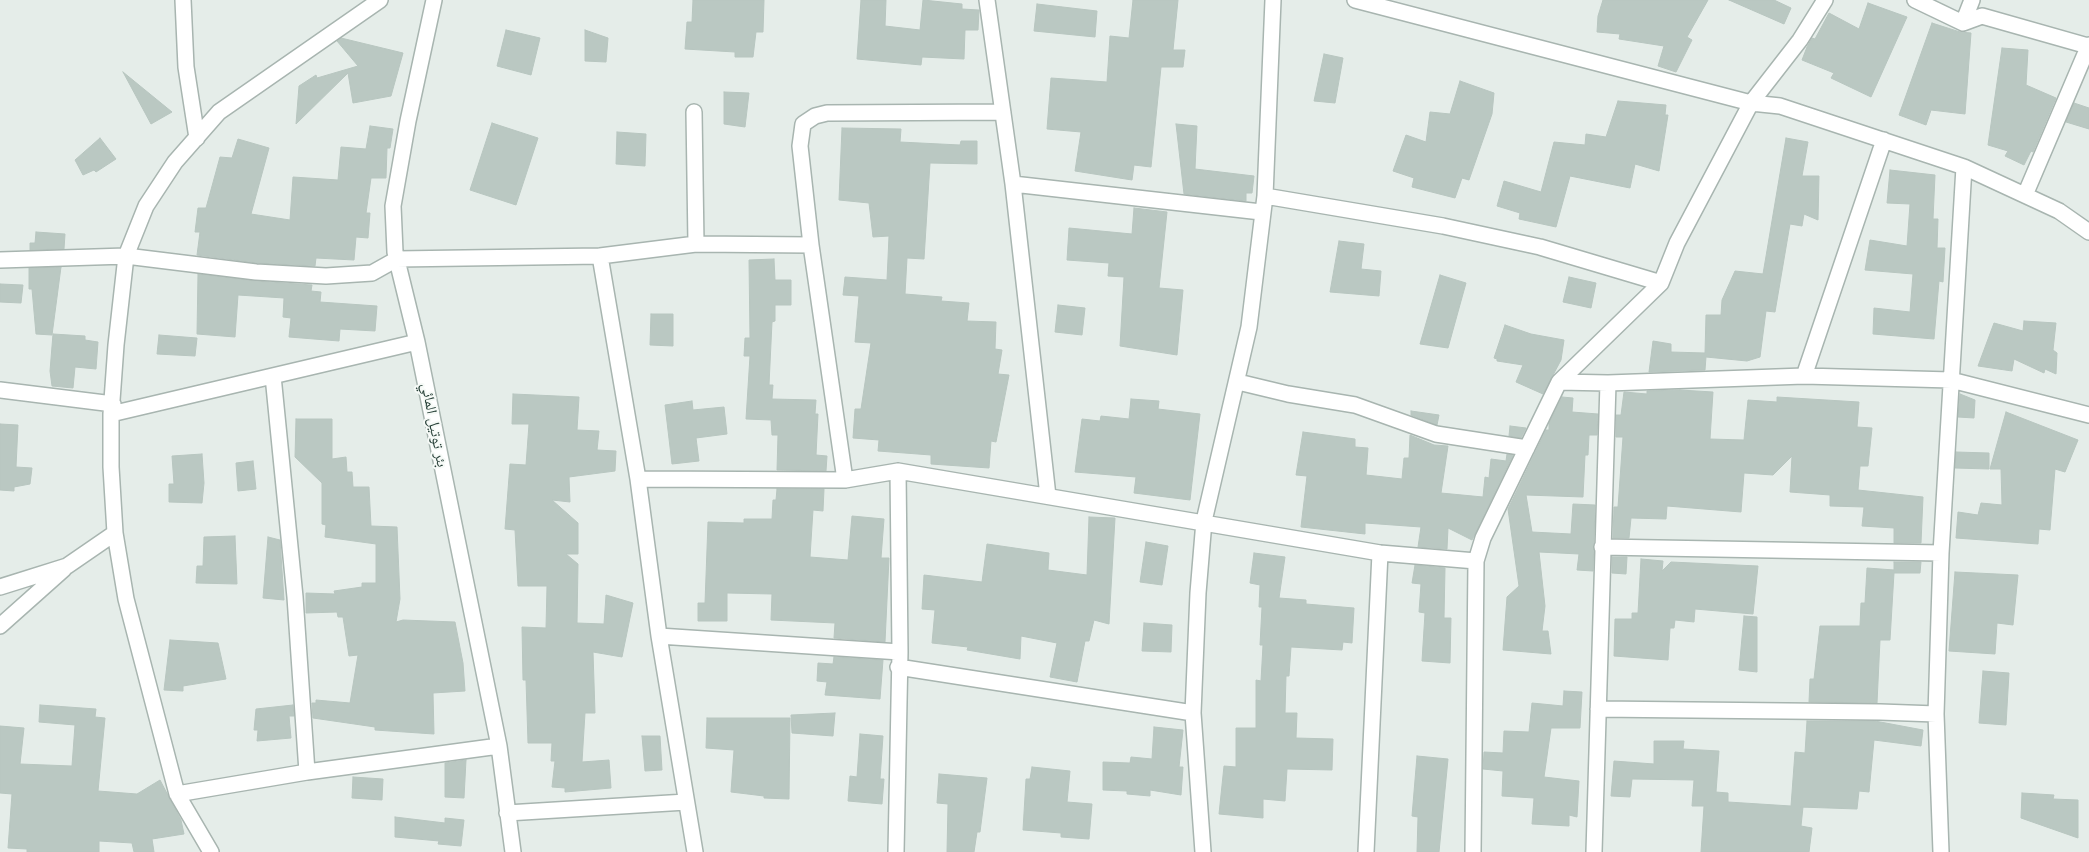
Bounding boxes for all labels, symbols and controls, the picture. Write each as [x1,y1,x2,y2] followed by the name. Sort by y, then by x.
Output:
[417,381,451,469] street label: بئر توتيل المائي

